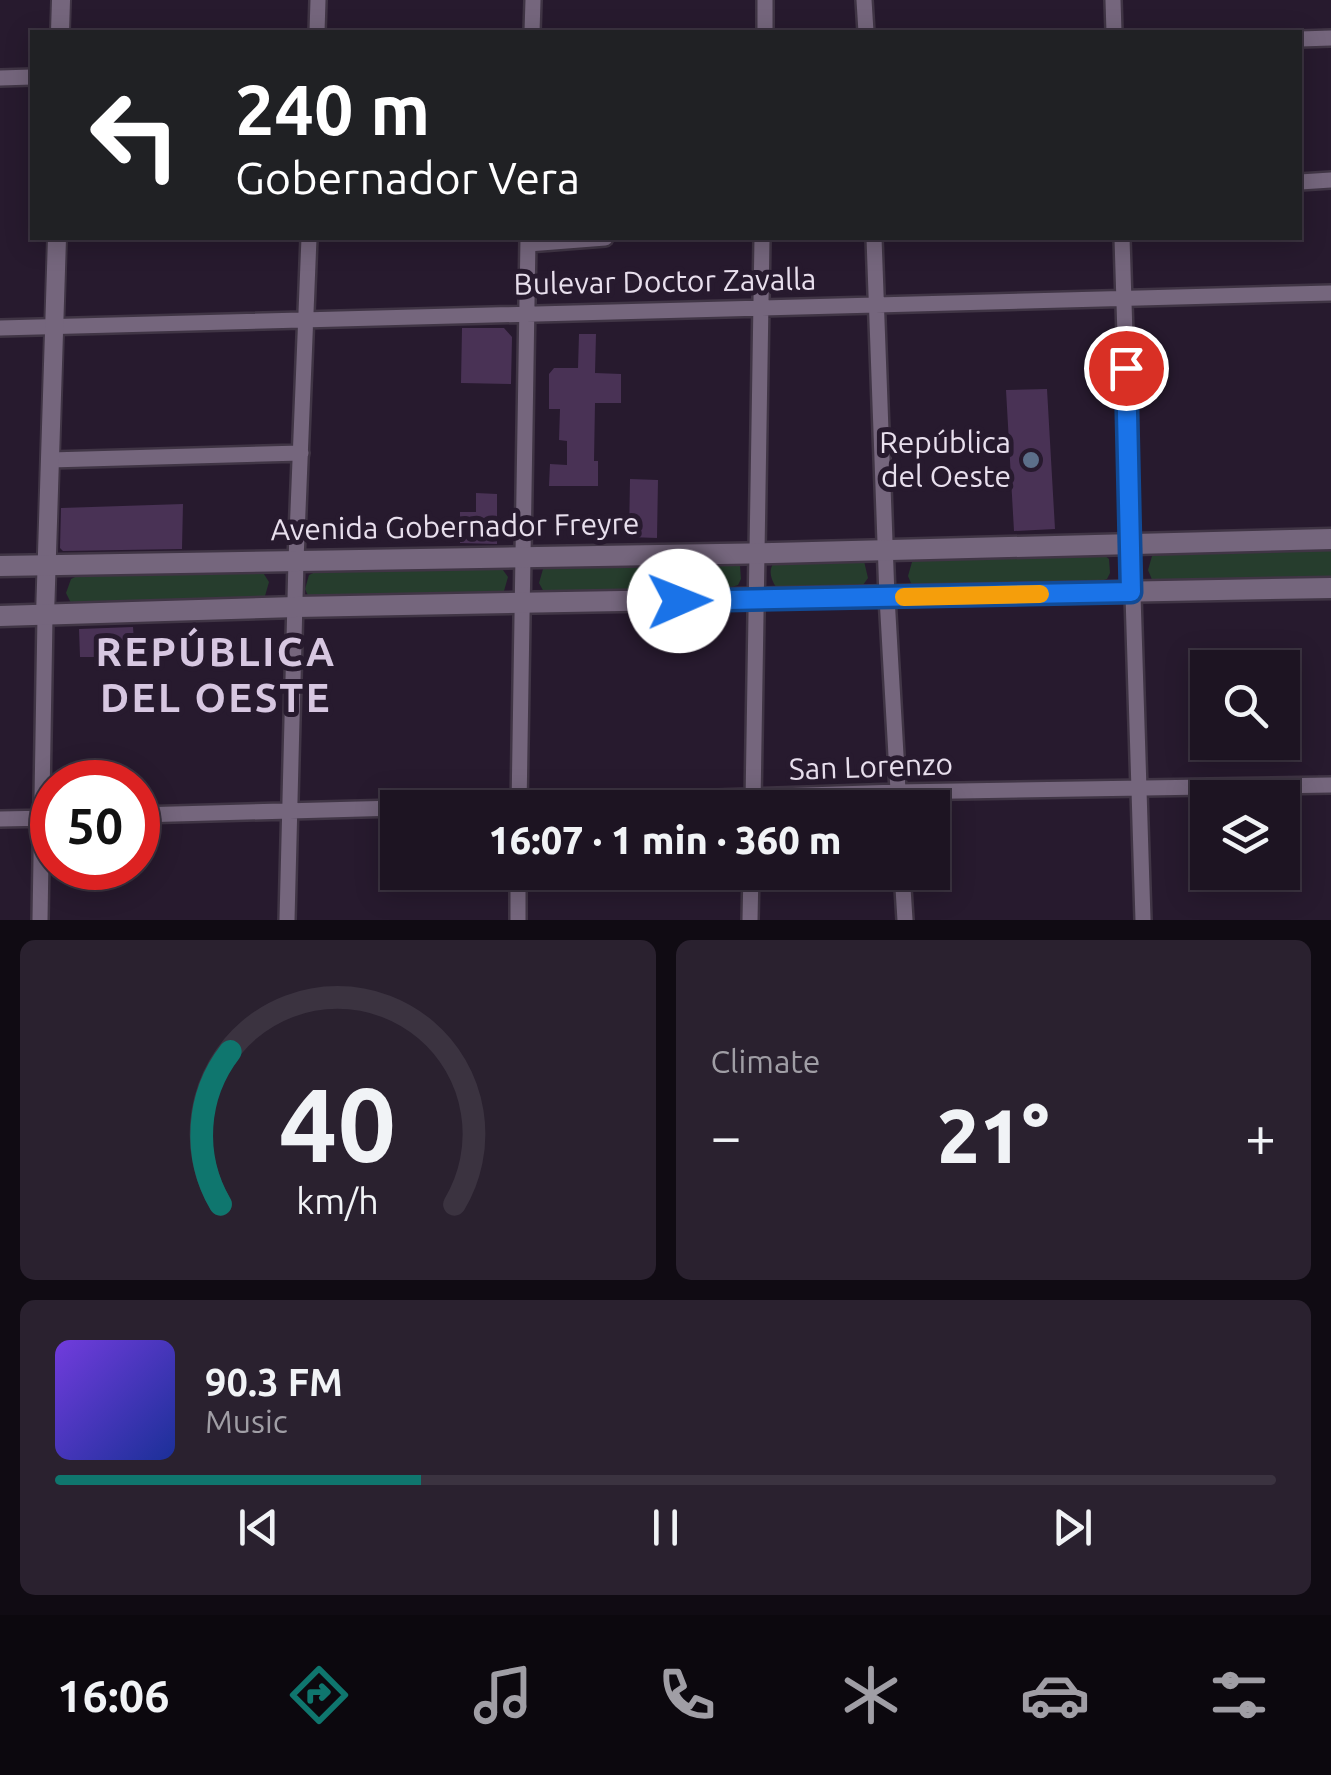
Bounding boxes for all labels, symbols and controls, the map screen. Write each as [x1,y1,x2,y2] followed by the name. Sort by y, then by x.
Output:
[70,70,200,200] icon: left
[235,70,430,148] text: 240 m
[235,152,580,203] text: Gobernador Vera
[513,261,817,301] street label: Bulevar Doctor Zavalla
[1084,326,1169,411] pin
[1099,341,1154,396] icon: arrive
[879,425,1011,493] place label: República del Oeste
[1020,449,1042,471] marker: República del Oeste
[270,506,640,546] street label: Avenida Gobernador Freyre
[627,549,731,653] position arrow
[95,627,337,720] district label: REPÚBLICA DEL OESTE
[1190,650,1300,890] map controls
[1190,650,1300,760] button: search
[788,746,954,786] street label: San Lorenzo
[30,760,160,890] speed limit sign: 50
[1190,780,1300,890] button: layers
[488,819,842,861] text: 16:07 · 1 min · 360 m
[711,1043,821,1079] text: Climate
[279,1065,396,1182] text: 40
[937,1093,1049,1177] text: 21°
[711,1105,742,1166] text: −
[1245,1105,1276,1166] text: +
[296,1181,379,1221] text: km/h
[205,1361,343,1403] text: 90.3 FM
[205,1403,288,1439] text: Music
[231,1500,286,1555] icon: previous
[638,1500,693,1555] icon: pause
[1045,1500,1100,1555] icon: next
[284,1660,354,1730] icon: directions
[468,1660,538,1730] icon: music
[652,1660,722,1730] icon: phone
[836,1660,906,1730] icon: climate
[1020,1660,1090,1730] icon: car
[1204,1660,1274,1730] icon: filters
[57,1670,170,1721] text: 16:06

